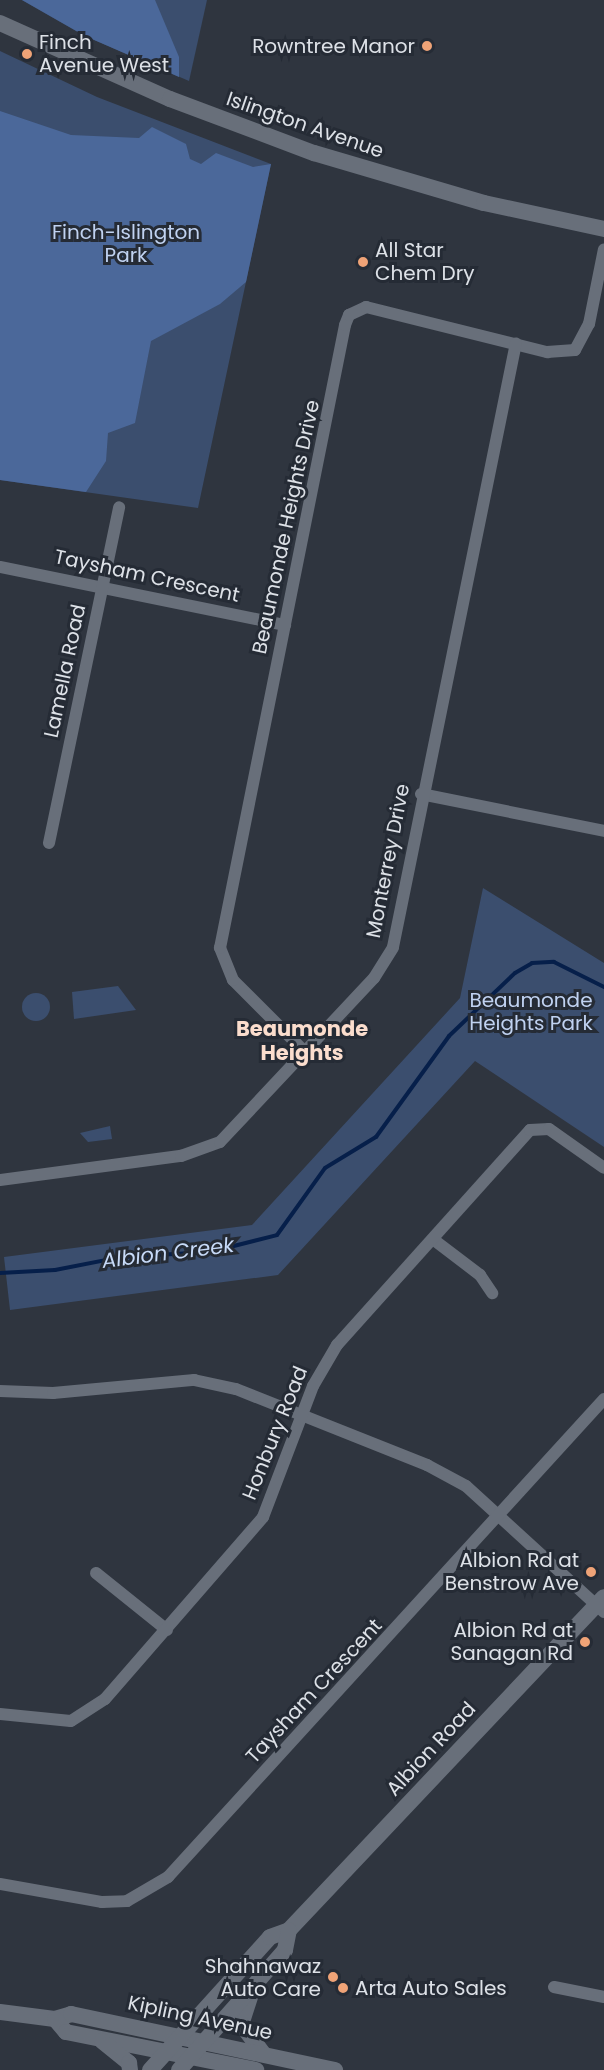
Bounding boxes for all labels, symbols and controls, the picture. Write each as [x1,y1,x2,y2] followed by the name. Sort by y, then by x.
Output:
[39,30,169,77] place label: Finch Avenue West
[252,34,415,58] place label: Rowntree Manor
[420,39,434,53] marker: Rowntree Manor
[20,47,34,61] marker: Finch Avenue West
[223,87,387,163] street label: Islington Avenue
[52,220,200,267] park label: Finch-Islington Park
[375,238,474,285] place label: All Star Chem Dry
[356,255,370,269] marker: All Star Chem Dry
[247,398,325,656] street label: Beaumonde Heights Drive
[52,545,242,607] street label: Taysham Crescent
[39,602,91,740] street label: Lamella Road
[361,782,415,940] street label: Monterrey Drive
[469,988,593,1035] park label: Beaumonde Heights Park
[236,1016,368,1066] district label: Beaumonde Heights
[101,1232,235,1274] water label: Albion Creek
[237,1363,313,1503] street label: Honbury Road
[445,1548,579,1595] place label: Albion Rd at Benstrow Ave
[584,1565,598,1579] marker: Albion Rd at Benstrow Ave
[241,1614,387,1768] street label: Taysham Crescent
[451,1618,573,1665] place label: Albion Rd at Sanagan Rd
[578,1635,592,1649] marker: Albion Rd at Sanagan Rd
[381,1697,481,1801] street label: Albion Road
[205,1954,321,2001] place label: Shahnawaz Auto Care
[326,1970,340,1984] marker: Shahnawaz Auto Care
[355,1976,507,2000] place label: Arta Auto Sales
[336,1981,350,1995] marker: Arta Auto Sales
[126,1991,274,2045] street label: Kipling Avenue

